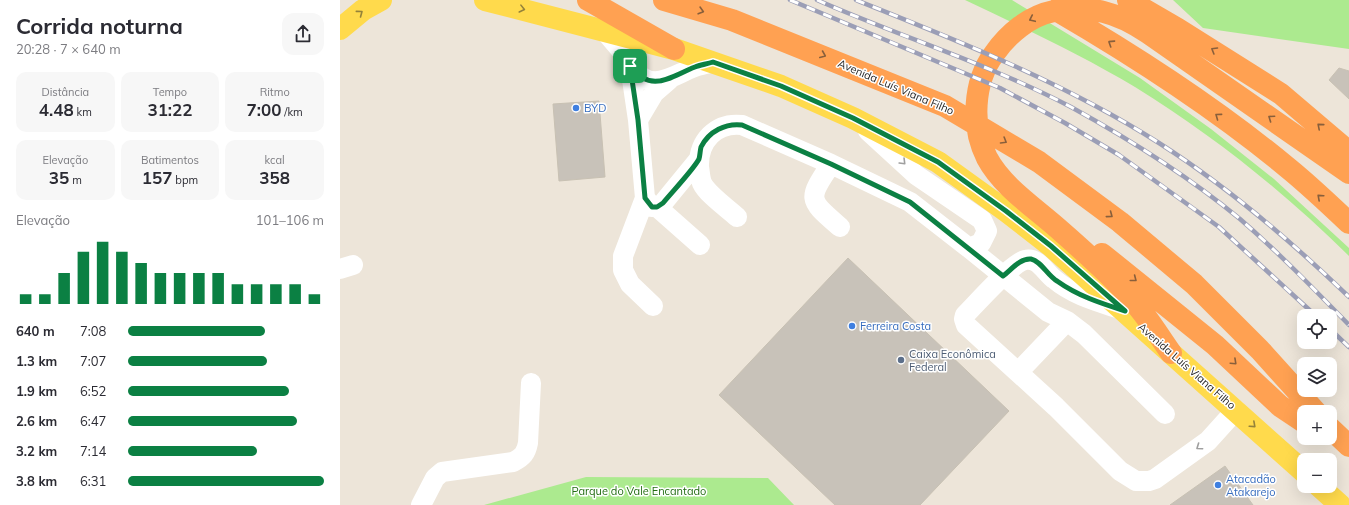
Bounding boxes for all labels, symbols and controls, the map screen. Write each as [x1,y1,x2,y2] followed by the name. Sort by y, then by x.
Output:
[519,5,526,13] one-way arrow
[697,6,704,15] one-way arrow
[355,10,362,17] one-way arrow
[16,12,183,40] text: Corrida noturna
[282,13,324,55] button: share
[1029,14,1037,22] one-way arrow
[1108,40,1115,47] one-way arrow
[16,41,121,57] text: 20:28 · 7 × 640 m
[1211,48,1218,55] one-way arrow
[613,49,647,83] pin
[820,51,827,59] one-way arrow
[619,55,641,77] icon: arrive
[836,56,956,118] street label: Avenida Luís Viana Filho
[41,85,89,99] text: Distância
[153,85,187,99] text: Tempo
[260,85,290,99] text: Ritmo
[39,99,74,120] text: 4.48
[147,99,193,120] text: 31:22
[247,99,281,120] text: 7:00
[584,101,606,115] place label: BYD
[571,103,581,113] marker: BYD
[74,105,92,119] text: km
[281,105,303,119] text: /km
[1216,114,1223,121] one-way arrow
[1268,115,1275,123] one-way arrow
[1317,123,1324,130] one-way arrow
[1000,136,1007,143] one-way arrow
[43,153,88,167] text: Elevação
[141,153,199,167] text: Batimentos
[265,153,285,167] text: kcal
[898,158,906,165] one-way arrow
[49,167,69,188] text: 35
[142,167,172,188] text: 157
[259,167,290,188] text: 358
[69,173,82,187] text: m
[172,173,198,187] text: bpm
[1317,194,1325,201] one-way arrow
[1106,210,1113,218] one-way arrow
[16,212,70,228] text: Elevação
[256,212,324,228] text: 101–106 m
[1130,274,1137,281] one-way arrow
[1297,309,1337,493] map controls
[1297,309,1337,349] button: locate
[860,319,931,333] place label: Ferreira Costa
[1135,320,1239,412] street label: Avenida Luís Viana Filho
[847,321,857,331] marker: Ferreira Costa
[16,323,55,339] text: 640 m
[80,323,106,339] text: 7:08
[909,347,996,374] place label: Caixa Econômica Federal
[16,353,57,369] text: 1.3 km
[80,353,106,369] text: 7:07
[896,355,906,365] marker: Caixa Econômica Federal
[1297,357,1337,397] button: layers
[1229,358,1237,365] one-way arrow
[16,383,57,399] text: 1.9 km
[80,383,106,399] text: 6:52
[1297,405,1337,445] button: +
[16,413,57,429] text: 2.6 km
[80,413,106,429] text: 6:47
[1248,420,1256,427] one-way arrow
[1197,442,1204,449] one-way arrow
[16,443,57,459] text: 3.2 km
[80,443,106,459] text: 7:14
[1297,453,1337,493] button: −
[1226,472,1276,499] place label: Atacadão Atakarejo
[16,473,57,489] text: 3.8 km
[80,473,106,489] text: 6:31
[1213,480,1223,490] marker: Atacadão Atakarejo
[572,484,706,498] park label: Parque do Vale Encantado

